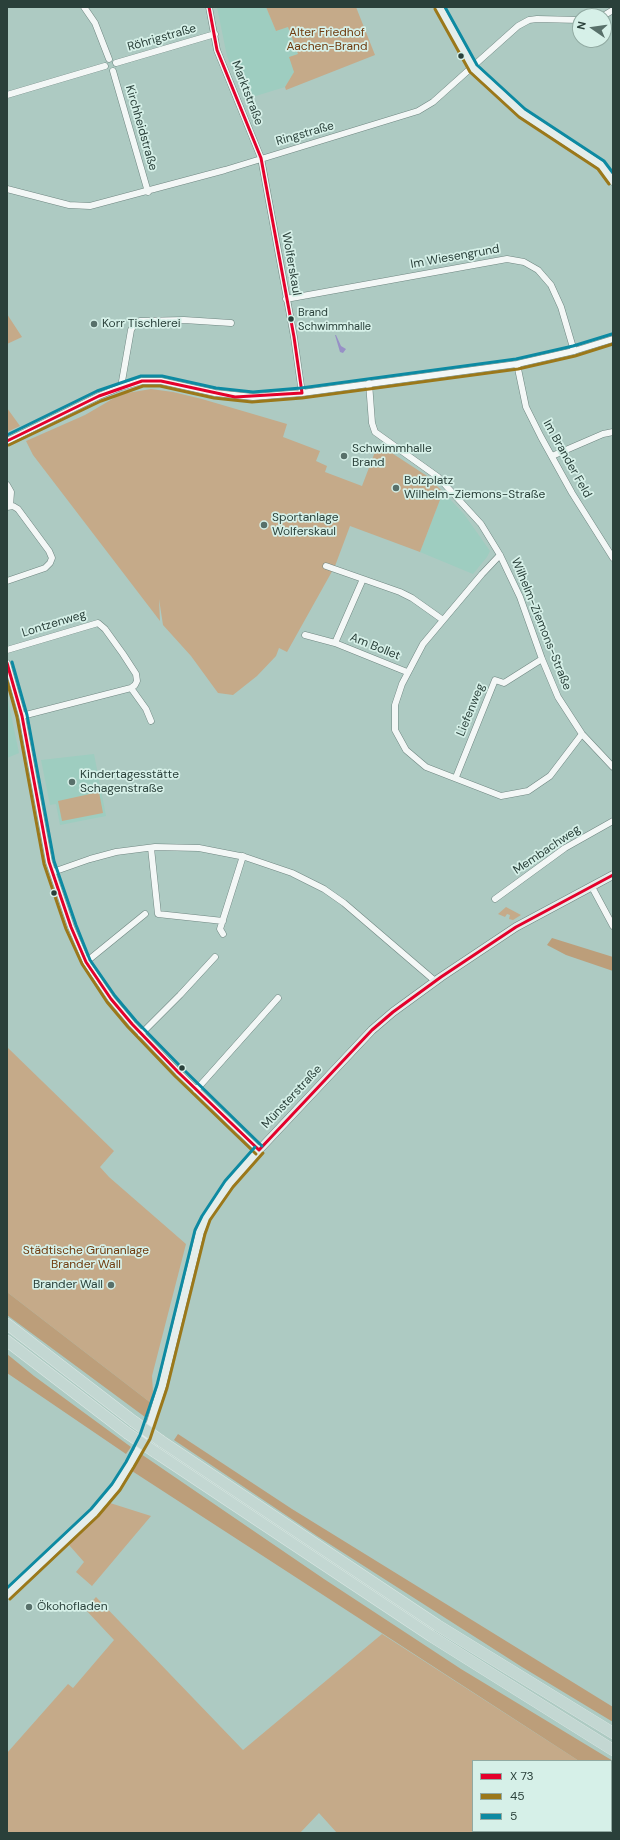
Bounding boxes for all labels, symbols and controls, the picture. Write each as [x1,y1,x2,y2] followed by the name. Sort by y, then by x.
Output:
[572,8,612,48] north arrow
[574,20,589,31] text: N
[126,21,198,55] street label: Röhrigstraße
[287,26,367,54] park label: Alter Friedhof Aachen-Brand
[456,51,466,61] unlabelled marker
[228,59,266,127] street label: Marktstraße
[122,84,160,172] street label: Kirchheidstraße
[274,119,336,149] street label: Ringstraße
[278,231,304,297] street label: Wolferskaul
[409,242,501,272] street label: Im Wiesengrund
[298,306,371,332] place label: Brand Schwimmhalle
[286,314,296,324] marker: Brand Schwimmhalle
[102,317,181,331] place label: Korr Tischlerei
[89,319,99,329] marker: Korr Tischlerei
[540,417,594,501] street label: Im Brander Feld
[352,442,432,470] place label: Schwimmhalle Brand
[339,451,349,461] marker: Schwimmhalle Brand
[404,474,545,502] place label: Bolzplatz Wilhelm-Ziemons-Straße
[391,483,401,493] marker: Bolzplatz Wilhelm-Ziemons-Straße
[272,511,339,539] place label: Sportanlage Wolferskaul
[259,520,269,530] marker: Sportanlage Wolferskaul
[508,556,574,692] street label: Wilhelm-Ziemons-Straße
[20,607,88,641] street label: Lontzenweg
[348,630,402,664] street label: Am Bollet
[454,681,488,739] street label: Liefenweg
[80,768,179,796] place label: Kindertagesstätte Schagenstraße
[67,777,77,787] marker: Kindertagesstätte Schagenstraße
[511,822,583,878] street label: Membachweg
[49,888,59,898] unlabelled marker
[259,1062,325,1132] street label: Münsterstraße
[177,1063,187,1073] unlabelled marker
[23,1244,149,1272] park label: Städtische Grünanlage Brander Wall
[33,1278,103,1292] place label: Brander Wall
[106,1280,116,1290] marker: Brander Wall
[37,1600,108,1614] place label: Ökohofladen
[24,1602,34,1612] marker: Ökohofladen
[472,1760,612,1832] legend
[510,1768,534,1784] text: X 73
[510,1788,525,1804] text: 45
[510,1808,517,1824] text: 5

